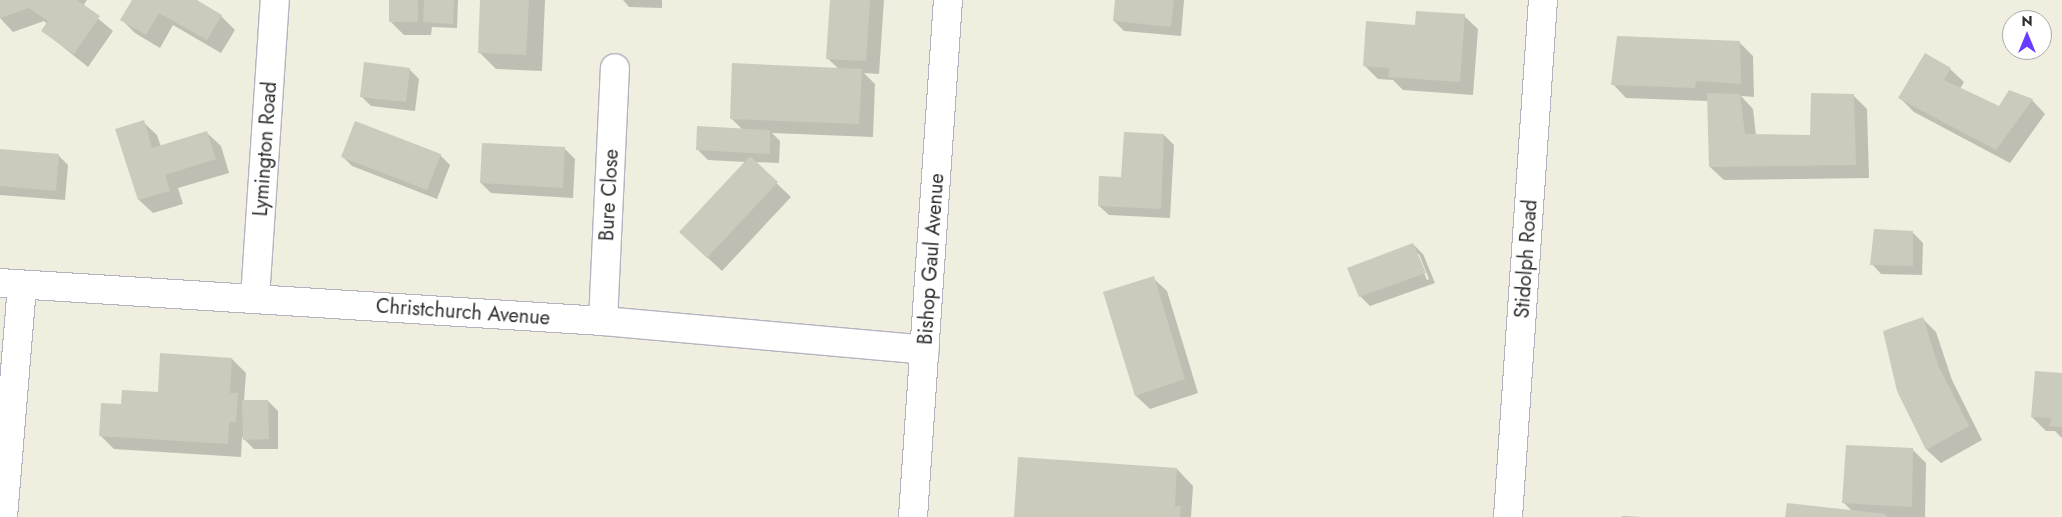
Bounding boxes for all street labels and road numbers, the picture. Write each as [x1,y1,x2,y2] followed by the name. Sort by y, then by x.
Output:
[248,81,282,217] street label: Lymington Road
[595,148,623,242] street label: Bure Close
[913,172,949,346] street label: Bishop Gaul Avenue
[1510,199,1542,319] street label: Stidolph Road
[375,294,551,330] street label: Christchurch Avenue

